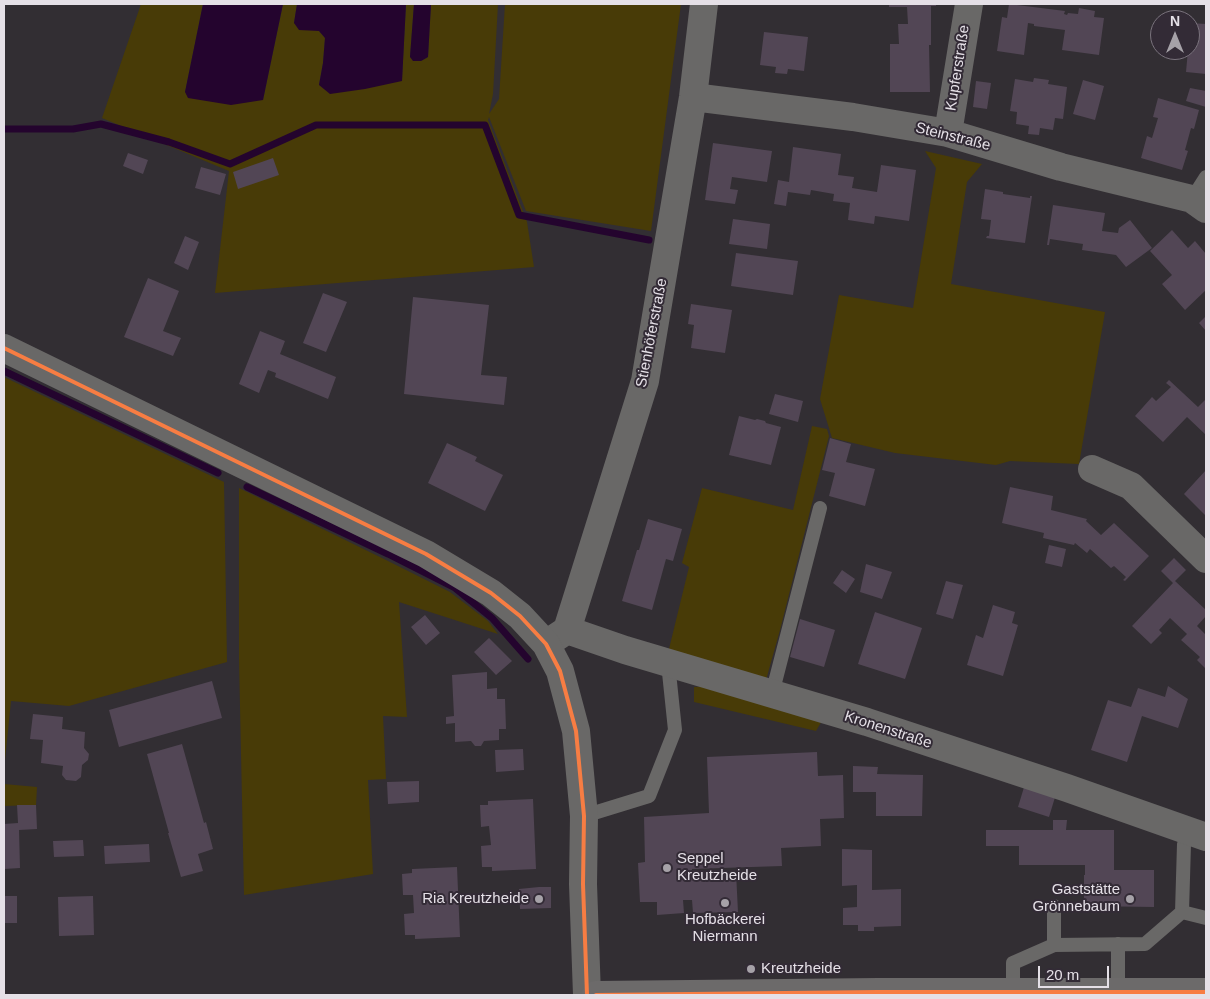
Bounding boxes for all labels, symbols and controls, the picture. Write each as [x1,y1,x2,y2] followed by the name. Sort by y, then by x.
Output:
[1150,10,1200,60] north arrow
[1170,13,1180,29] text: N
[942,24,974,112] street label: Kupferstraße
[914,119,992,155] street label: Steinstraße
[633,277,671,389] street label: Stienhöferstraße
[842,707,934,753] street label: Kronenstraße
[677,850,757,885] place label: Seppel Kreutzheide
[661,862,673,874] marker: Seppel Kreutzheide
[1032,881,1120,916] place label: Gaststätte Grönnebaum
[422,890,529,908] place label: Ria Kreutzheide
[533,893,545,905] marker: Ria Kreutzheide
[1124,893,1136,905] marker: Gaststätte Grönnebaum
[719,897,731,909] marker: Hofbäckerei Niermann
[685,911,765,946] place label: Hofbäckerei Niermann
[1040,956,1111,988] scale bar
[761,960,841,978] place label: Kreutzheide
[745,963,757,975] marker: Kreutzheide
[1046,966,1079,983] text: 20 m

